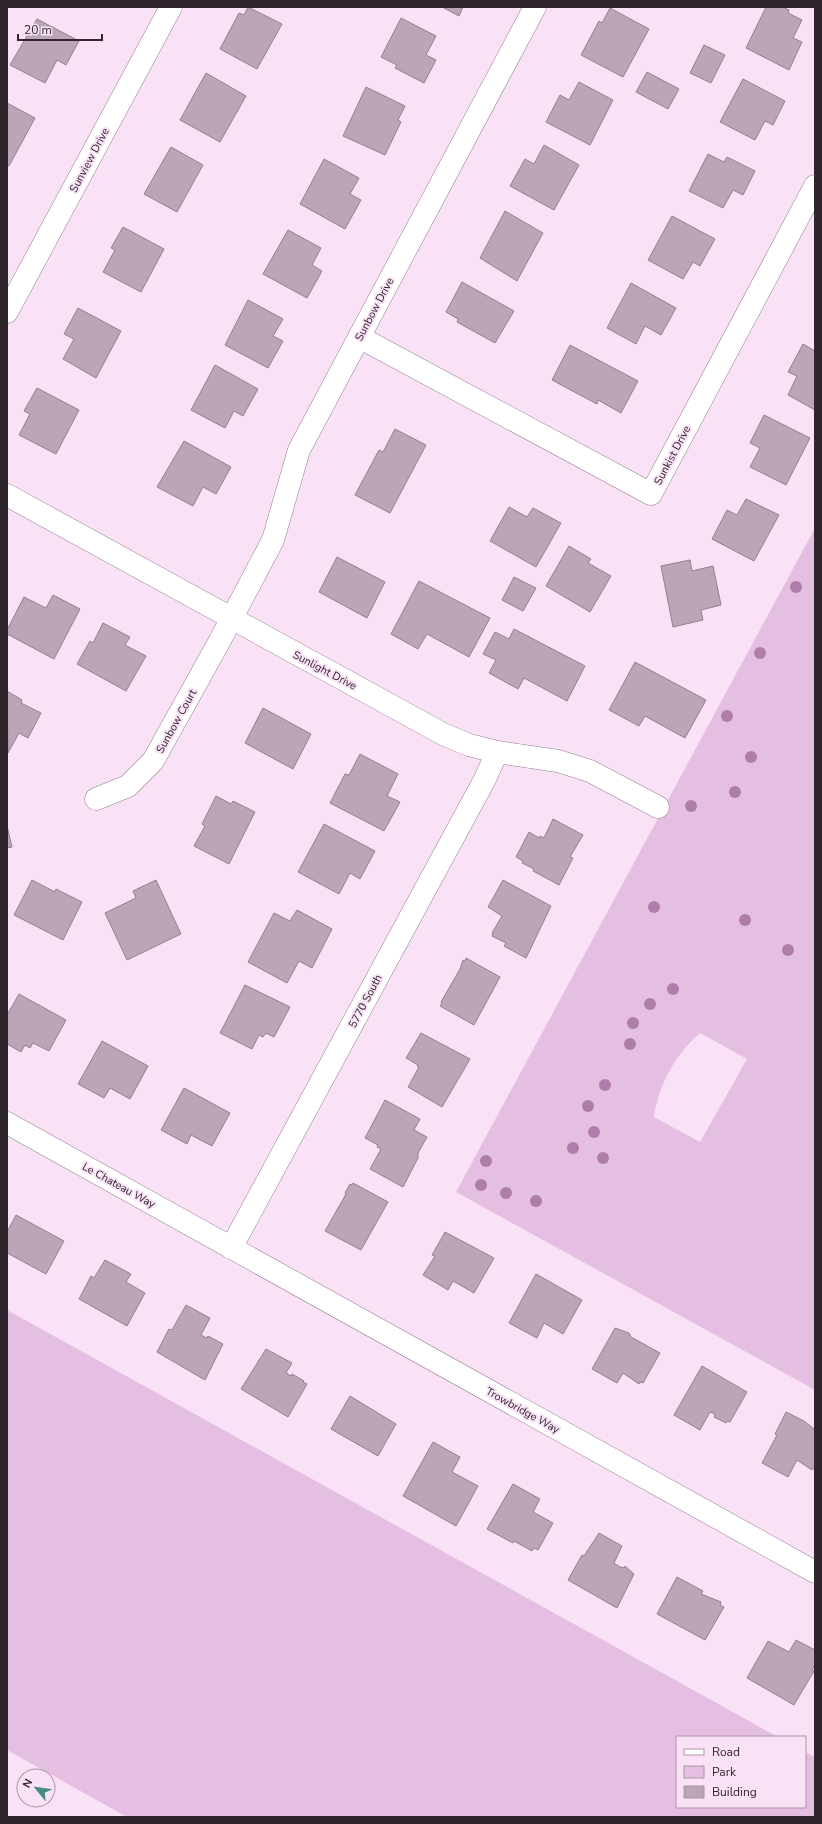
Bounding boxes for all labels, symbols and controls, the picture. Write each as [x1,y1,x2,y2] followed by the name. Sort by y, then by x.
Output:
[18,16,102,42] scale bar
[24,22,52,38] text: 20 m
[66,125,113,195] street label: Sunview Drive
[351,275,398,344] street label: Sunbow Drive
[651,423,694,488] street label: Sunkist Drive
[290,647,360,694] street label: Sunlight Drive
[153,686,200,756] street label: Sunbow Court
[345,972,386,1031] street label: 5770 South
[79,1159,158,1212] street label: Le Chateau Way
[483,1384,563,1437] street label: Trowbridge Way
[676,1736,806,1808] legend
[712,1744,740,1760] text: Road
[712,1764,737,1780] text: Park
[16,1768,56,1808] north arrow
[19,1776,36,1791] text: N
[712,1784,757,1800] text: Building

